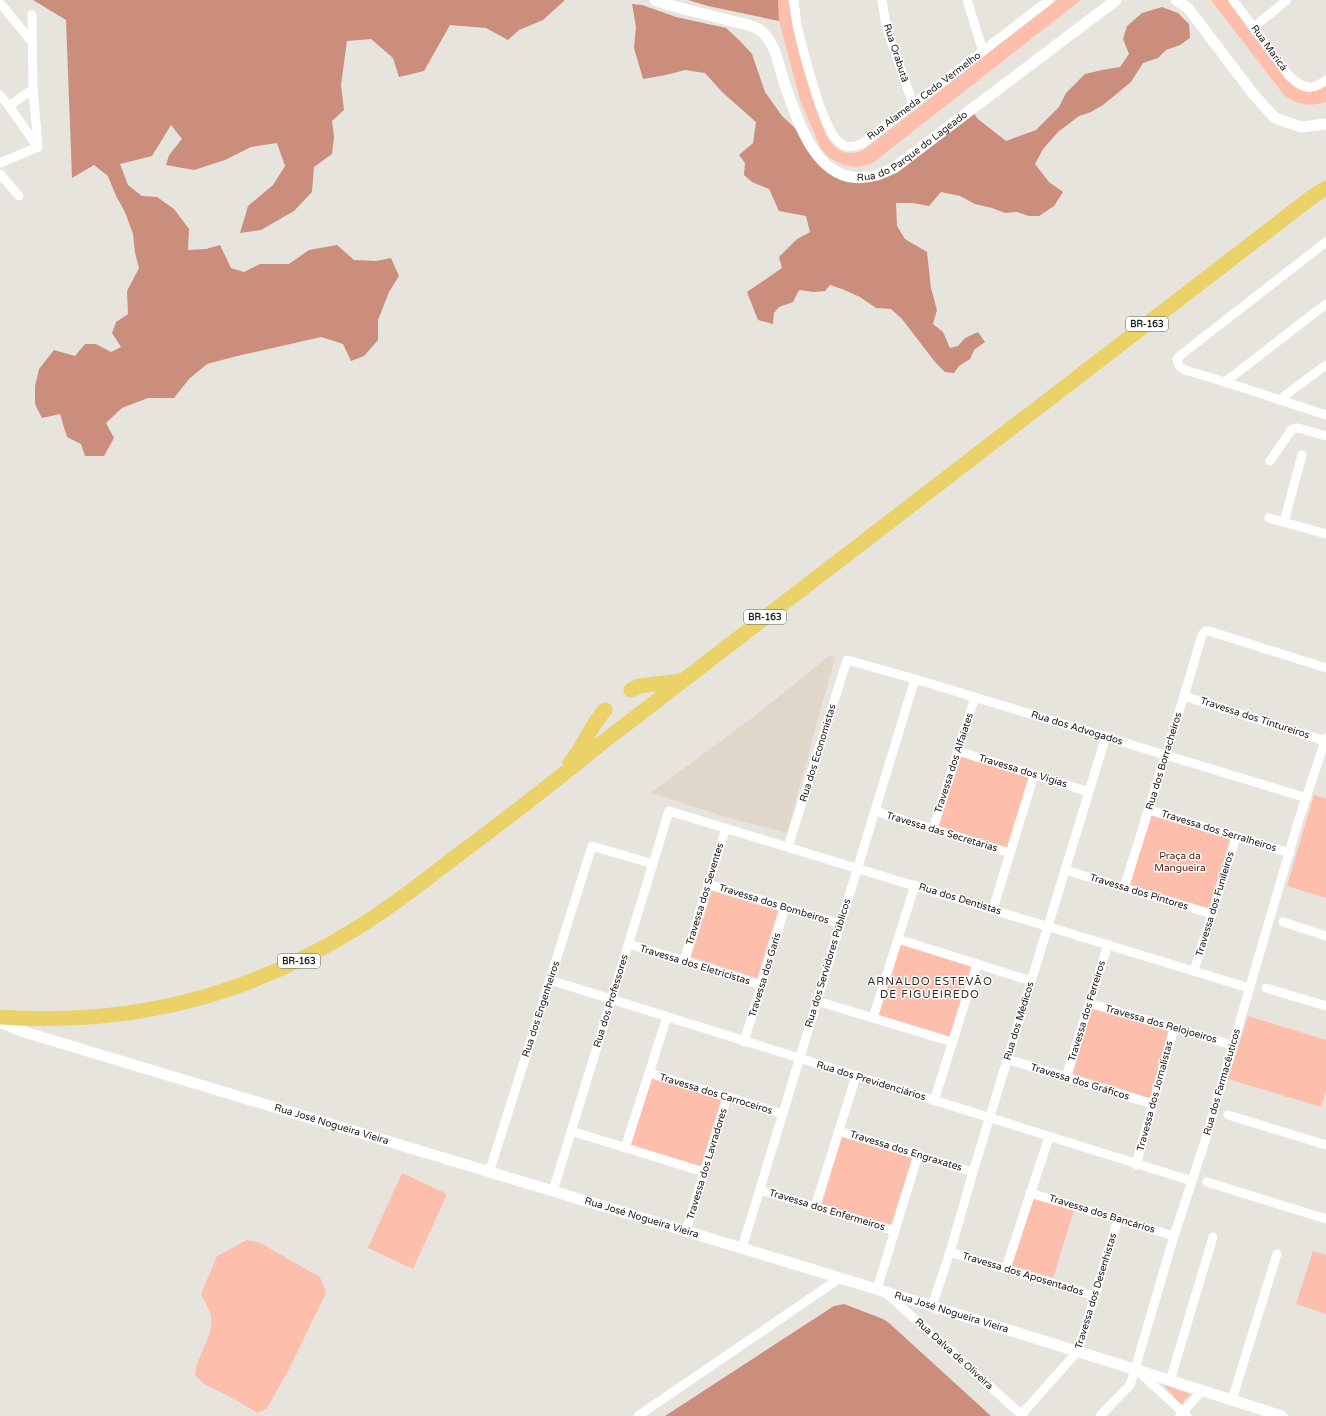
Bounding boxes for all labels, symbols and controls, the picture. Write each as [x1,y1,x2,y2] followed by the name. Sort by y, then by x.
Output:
[881,22,911,84] street label: Rua Orabutã
[1248,23,1290,73] street label: Rua Maricá
[865,49,983,143] street label: Rua Alameda Cedo Vermelho
[857,109,970,184] street label: Rua do Parque do Lageado
[1126,317,1168,331] road number: BR-163
[744,610,786,624] road number: BR-163
[1199,695,1311,741] street label: Travessa dos Tintureiros
[797,702,839,803] street label: Rua dos Economistas
[1030,708,1125,748] street label: Rua dos Advogados
[1143,710,1185,811] street label: Rua dos Borracheiros
[932,711,976,815] street label: Travessa dos Alfaiates
[977,752,1069,790] street label: Travessa dos Vigias
[1160,808,1278,854] street label: Travessa dos Serralheiros
[885,809,999,855] street label: Travessa das Secretárias
[684,841,726,947] street label: Travessa dos Seventes
[1154,850,1206,874] park label: Praça da Mangueira
[1193,850,1237,958] street label: Travessa dos Funileiros
[1088,871,1190,913] street label: Travessa dos Pintores
[917,881,1003,917] street label: Rua dos Dentistas
[717,882,831,927] street label: Travessa dos Bombeiros
[803,897,853,1029] street label: Rua dos Servidores Públicos
[746,931,784,1019] street label: Travessa dos Garis
[638,942,752,988] street label: Travessa dos Eletricistas
[591,953,631,1049] street label: Rua dos Professores
[278,954,320,968] road number: BR-163
[520,959,562,1059] street label: Rua dos Engenheiros
[1066,959,1108,1063] street label: Travessa dos Ferreiros
[867,975,993,1001] district label: ARNALDO ESTEVÃO DE FIGUEIREDO
[1001,980,1037,1062] street label: Rua dos Médicos
[1104,1002,1219,1046] street label: Travessa dos Relojoeiros
[1201,1027,1243,1137] street label: Rua dos Farmacêuticos
[1135,1039,1176,1152] street label: Travessa dos Jornalistas
[815,1059,927,1103] street label: Rua dos Previdenciários
[1029,1061,1131,1103] street label: Travessa dos Gráficos
[658,1071,774,1117] street label: Travessa dos Carroceiros
[273,1101,390,1147] street label: Rua José Nogueira Vieira
[684,1107,730,1221] street label: Travessa dos Lavradores
[848,1128,964,1174] street label: Travessa dos Engraxates
[768,1187,887,1233] street label: Travessa dos Enfermeiros
[1048,1192,1157,1236] street label: Travessa dos Bancários
[583,1195,700,1241] street label: Rua José Nogueira Vieira
[1073,1231,1119,1350] street label: Travessa dos Desenhistas
[961,1250,1085,1298] street label: Travessa dos Aposentados
[893,1289,1010,1336] street label: Rua José Nogueira Vieira
[913,1316,995,1392] street label: Rua Dalva de Oliveira

